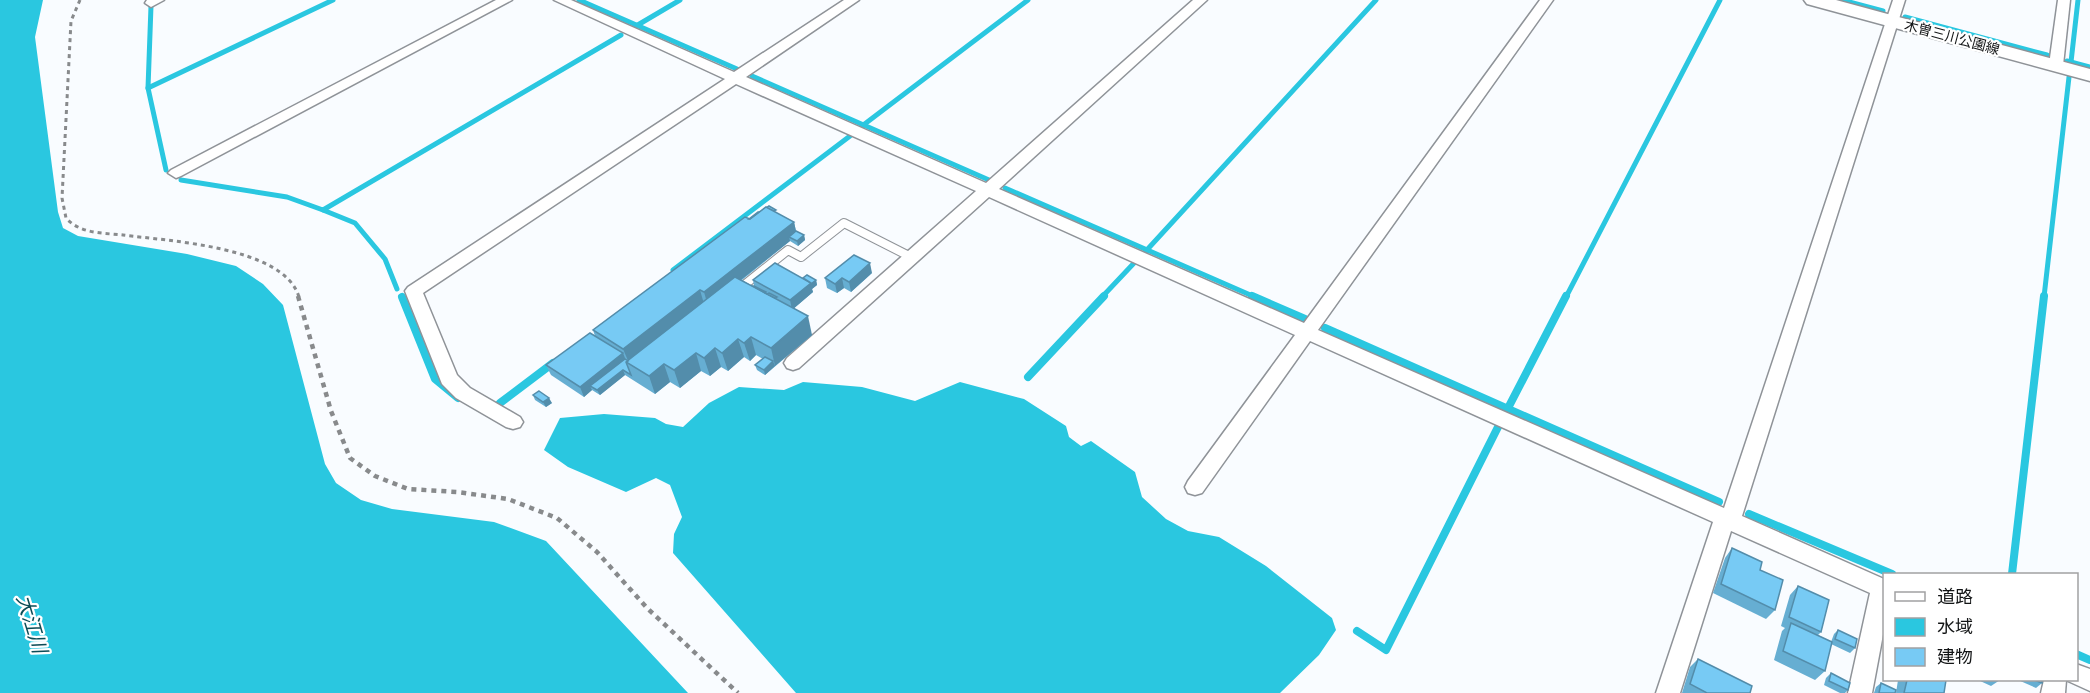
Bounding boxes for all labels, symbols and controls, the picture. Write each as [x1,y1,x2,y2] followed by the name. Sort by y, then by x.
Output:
[1903,17,2001,57] street label: 木曽三川公園線
[1883,573,2078,681] legend
[1937,587,1973,607] text: 道路
[13,592,52,658] water label: 大江川
[1937,617,1973,637] text: 水域
[1937,647,1973,667] text: 建物

